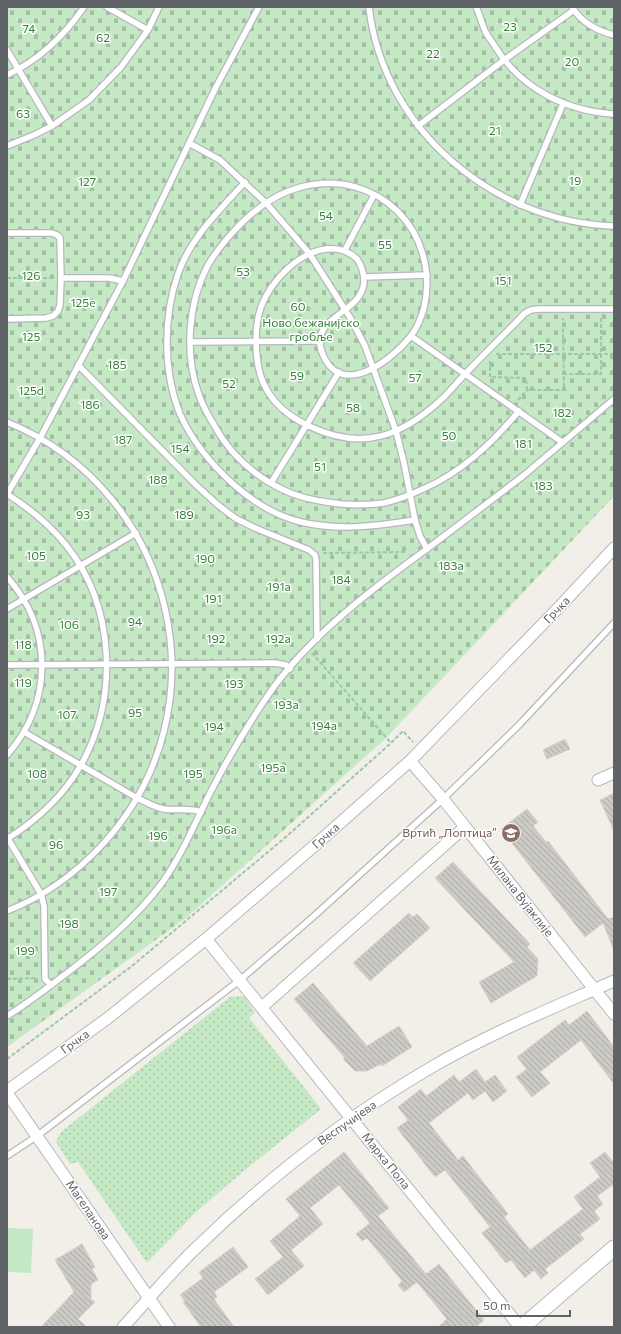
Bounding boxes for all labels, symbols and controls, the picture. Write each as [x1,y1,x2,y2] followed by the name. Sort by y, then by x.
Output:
[503,19,517,33] park label: 23
[23,21,35,35] park label: 74
[96,30,110,44] park label: 62
[426,46,440,60] park label: 22
[565,54,579,68] park label: 20
[16,106,30,120] park label: 63
[489,123,501,137] park label: 21
[569,173,581,187] park label: 19
[78,174,96,188] park label: 127
[319,208,333,222] park label: 54
[378,237,392,251] park label: 55
[236,264,250,278] park label: 53
[21,268,41,282] park label: 126
[494,273,512,287] park label: 151
[70,295,96,309] park label: 125e
[290,299,306,313] park label: 60
[262,315,360,343] park label: Ново бежанијско гробље
[22,329,40,343] park label: 125
[534,340,553,354] park label: 152
[107,357,127,371] park label: 185
[290,368,304,382] park label: 59
[408,370,422,384] park label: 57
[222,376,236,390] park label: 52
[18,383,44,397] park label: 125d
[80,397,100,411] park label: 186
[346,400,360,414] park label: 58
[552,405,572,419] park label: 182
[442,428,457,442] park label: 50
[114,432,132,446] park label: 187
[514,436,532,450] park label: 181
[170,441,190,455] park label: 154
[314,459,326,473] park label: 51
[148,472,168,486] park label: 188
[533,478,553,492] park label: 183
[76,507,90,521] park label: 93
[174,507,194,521] park label: 189
[26,548,46,562] park label: 105
[195,551,215,565] park label: 190
[438,558,464,572] park label: 183a
[331,572,351,586] park label: 184
[267,579,291,593] park label: 191a
[204,591,222,605] park label: 191
[540,593,572,626] street label: Грчка
[128,614,142,628] park label: 94
[59,617,79,631] park label: 106
[206,631,226,645] park label: 192
[265,631,291,645] park label: 192а
[14,637,32,651] park label: 118
[14,675,32,689] park label: 119
[224,676,244,690] park label: 193
[273,697,299,711] park label: 193a
[128,705,142,719] park label: 95
[57,707,77,721] park label: 107
[311,718,337,732] park label: 194a
[204,719,224,733] park label: 194
[260,760,286,774] park label: 195a
[27,766,47,780] park label: 108
[183,766,203,780] park label: 195
[309,819,342,851] street label: Грчка
[211,822,237,836] park label: 196a
[500,822,522,844] school or university icon: Вртић „Лоптица”
[402,825,497,839] place label: Вртић „Лоптица”
[148,828,168,842] park label: 196
[49,837,63,851] park label: 96
[485,852,557,939] street label: Милана Вујаклије
[99,884,117,898] park label: 197
[59,916,79,930] park label: 198
[15,943,35,957] park label: 199
[57,1026,91,1056] street label: Грчка
[314,1097,378,1148] street label: Веспучијева
[360,1129,414,1191] street label: Марка Пола
[64,1177,114,1242] street label: Магеланова
[477,1292,570,1318] scale bar
[483,1298,511,1312] text: 50 m

